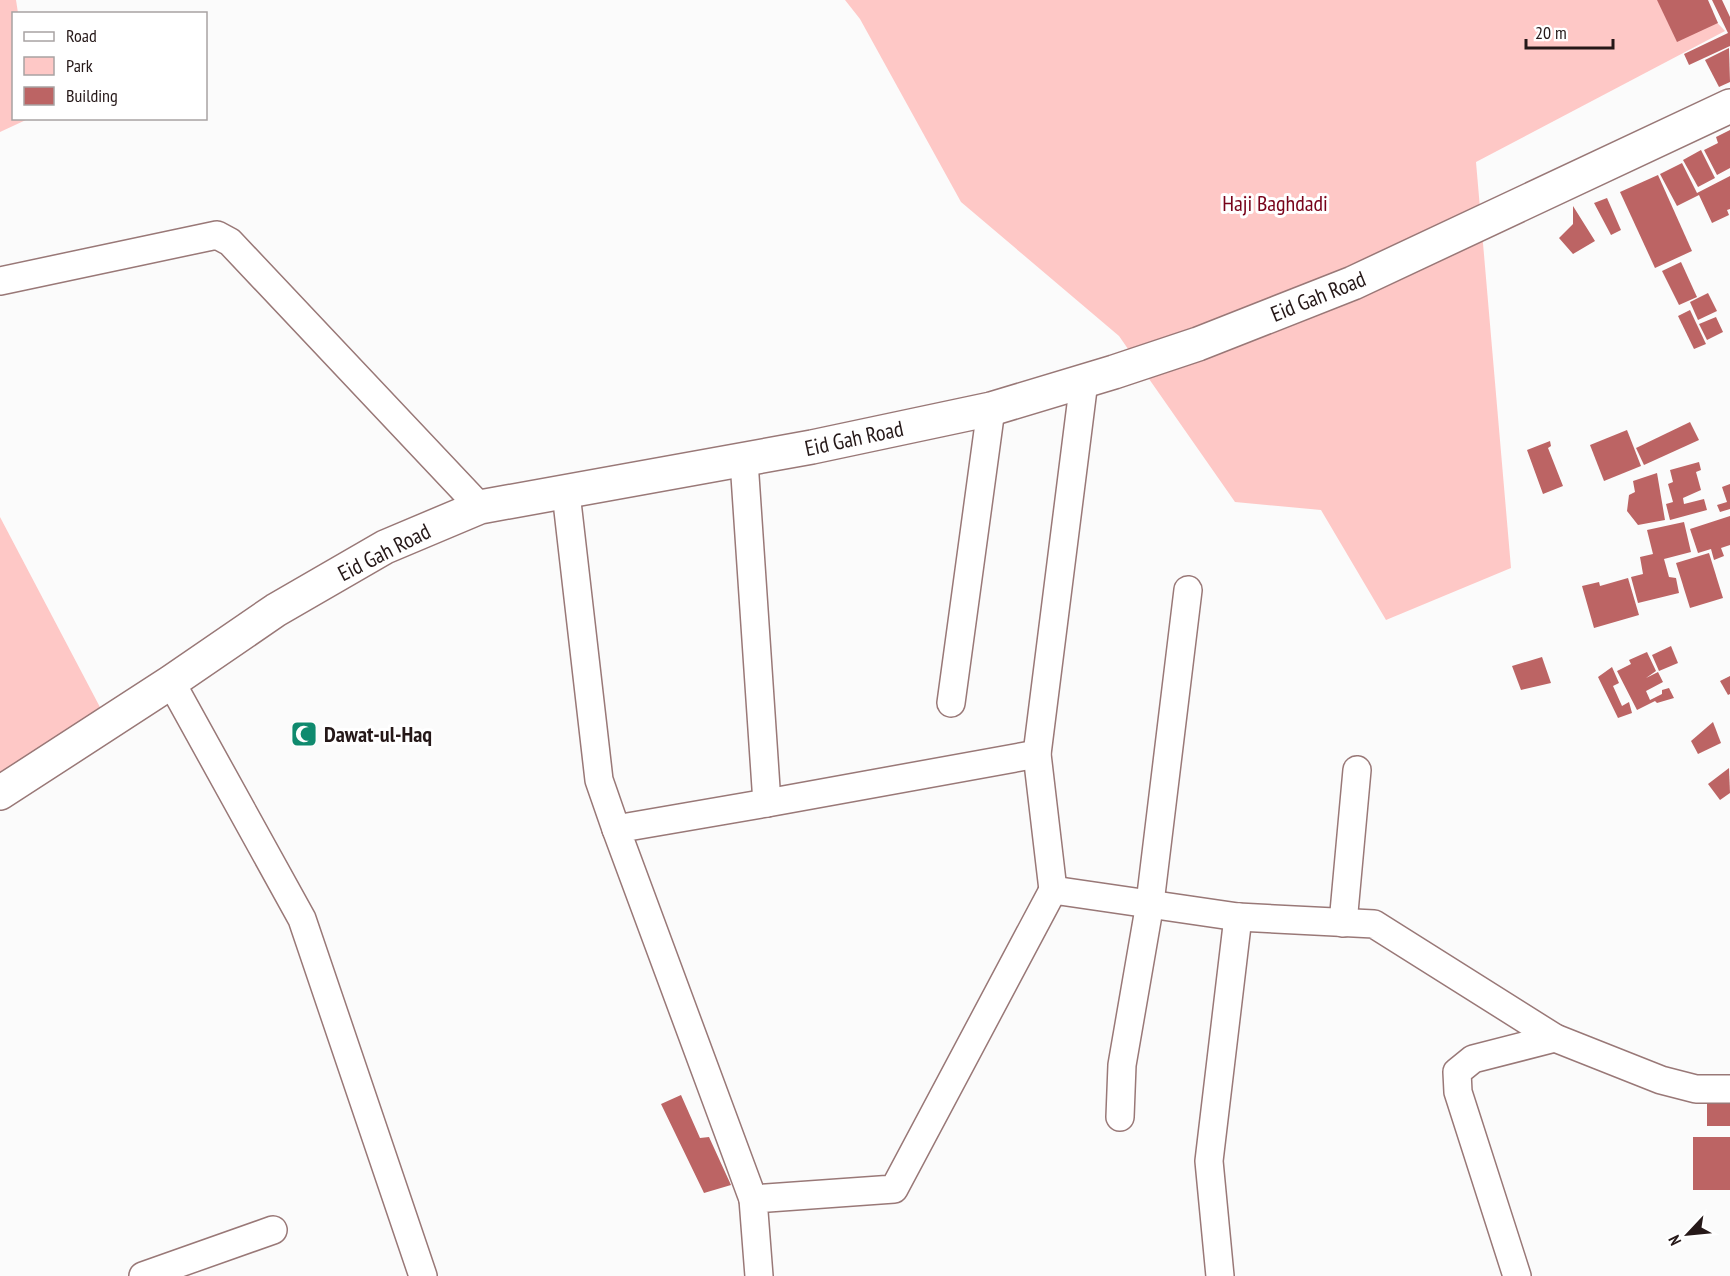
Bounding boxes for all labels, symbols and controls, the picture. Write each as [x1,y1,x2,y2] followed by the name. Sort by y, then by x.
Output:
[12,12,207,120] legend
[1526,12,1613,50] scale bar
[1535,21,1567,44] text: 20 m
[66,24,97,47] text: Road
[66,54,93,77] text: Park
[66,84,118,107] text: Building
[1222,189,1328,217] park label: Haji Baghdadi
[1266,264,1370,328] street label: Eid Gah Road
[802,414,906,462] street label: Eid Gah Road
[333,517,435,587] street label: Eid Gah Road
[289,719,319,749] mosque icon: Dawat-ul-Haq
[324,720,432,748] place label: Dawat-ul-Haq
[1658,1204,1718,1264] north arrow
[1664,1232,1685,1249] text: N

